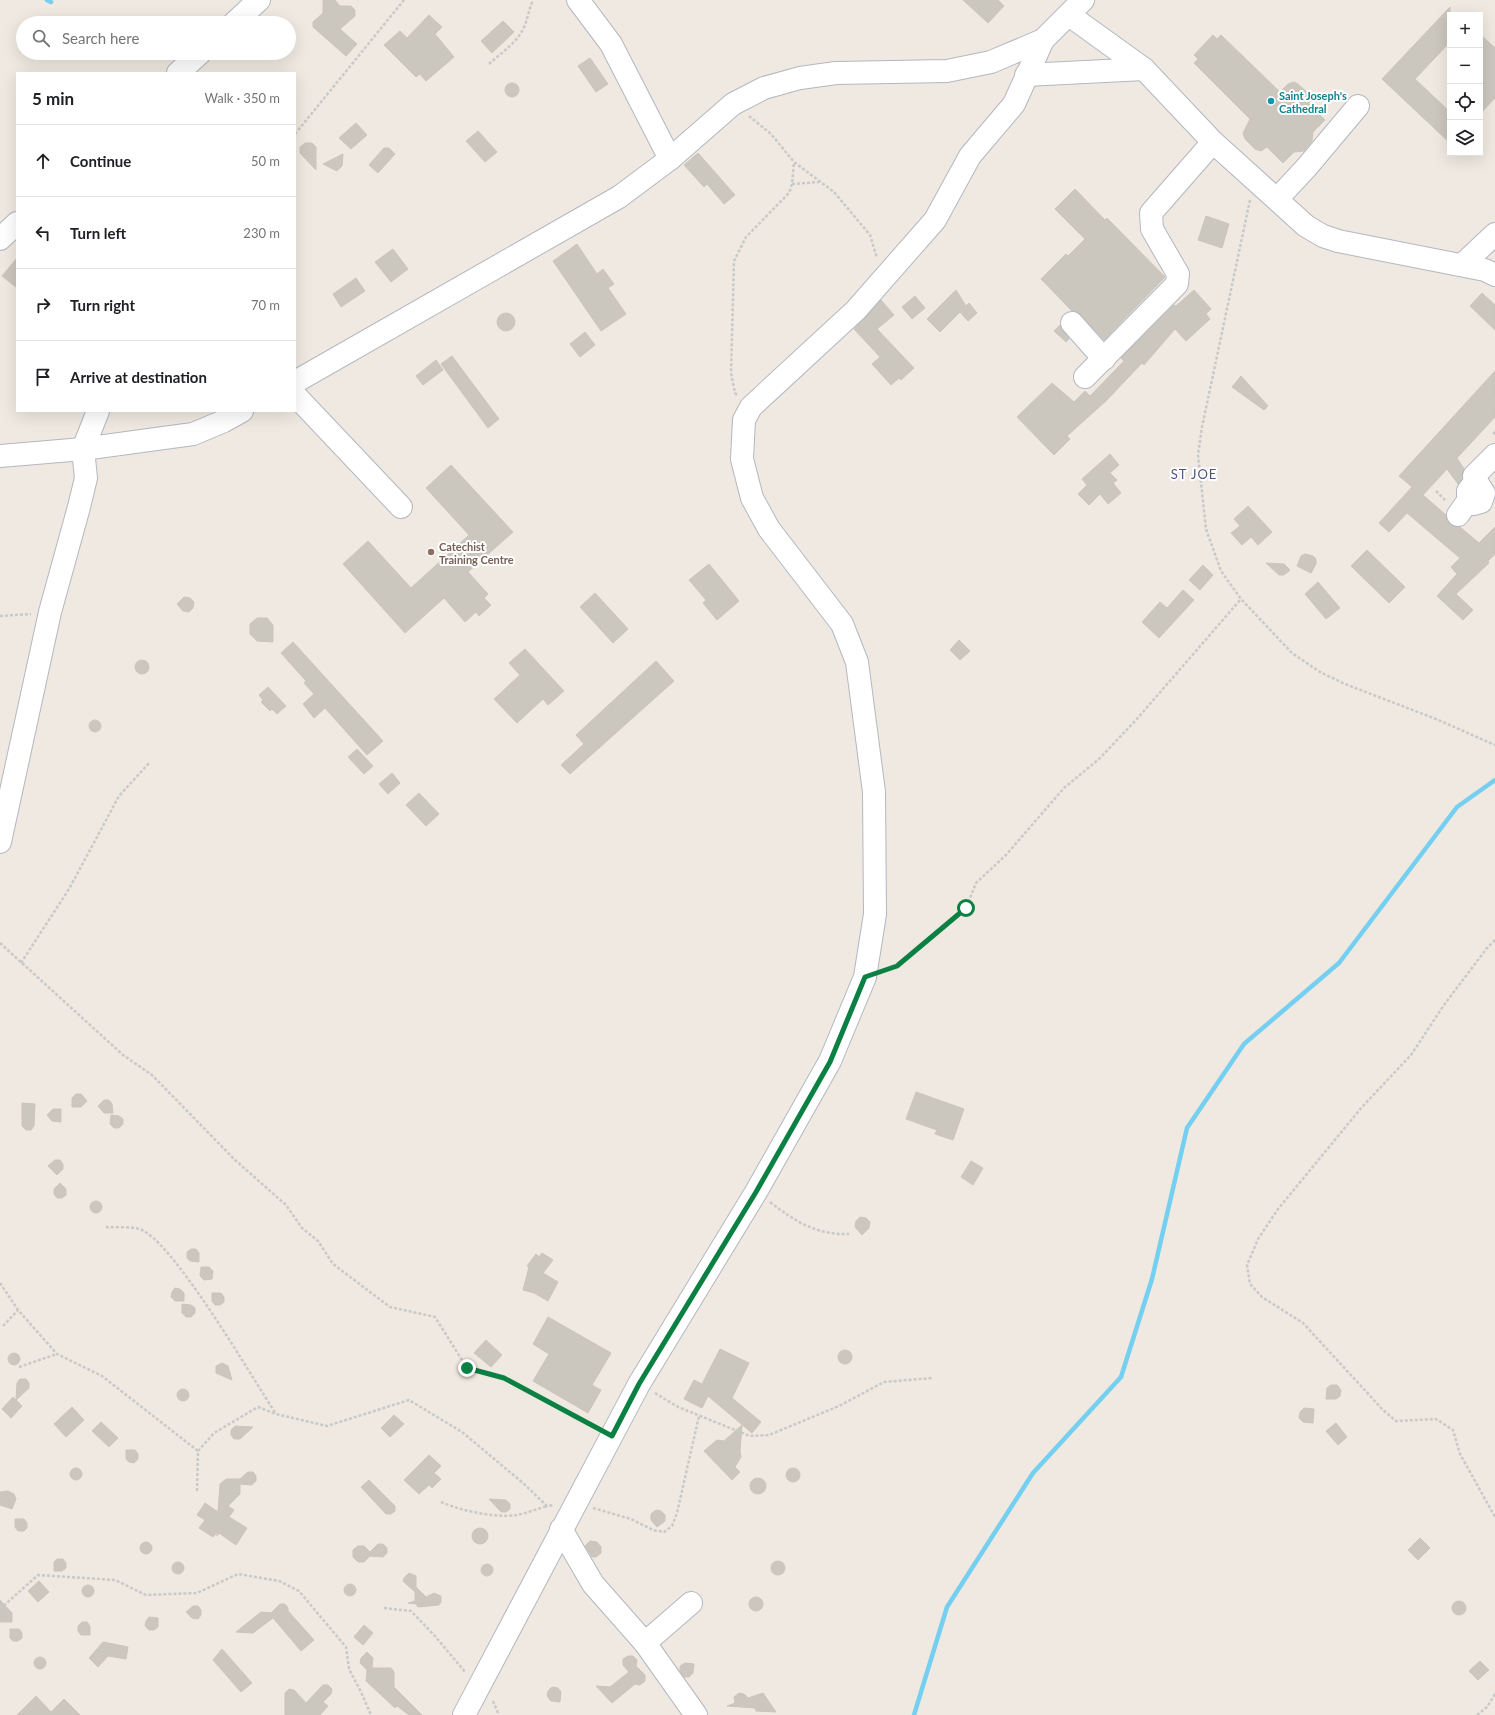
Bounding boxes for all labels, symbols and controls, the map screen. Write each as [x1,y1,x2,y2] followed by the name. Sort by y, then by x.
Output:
[1447,12,1483,156] map controls
[1447,12,1483,48] button: +
[16,16,296,60] search box
[30,27,52,49] icon: search
[62,29,139,47] text: Search here
[1447,48,1483,84] button: −
[1447,84,1483,120] button: locate
[32,88,74,109] text: 5 min
[1279,89,1347,115] place label: Saint Joseph's Cathedral
[204,90,280,106] text: Walk · 350 m
[1266,96,1276,106] marker: Saint Joseph's Cathedral
[1447,120,1483,156] button: layers
[32,150,54,172] icon: ahead
[70,152,131,170] text: Continue
[251,153,280,169] text: 50 m
[32,222,54,244] icon: left
[70,224,126,242] text: Turn left
[243,225,280,241] text: 230 m
[32,294,54,316] icon: right
[70,296,135,314] text: Turn right
[251,297,280,313] text: 70 m
[32,366,54,388] icon: arrive
[70,368,207,386] text: Arrive at destination
[1171,466,1217,482] district label: ST JOE
[439,540,514,566] place label: Catechist Training Centre
[426,547,436,557] marker: Catechist Training Centre
[957,899,975,917] route start
[458,1359,476,1377] route end

